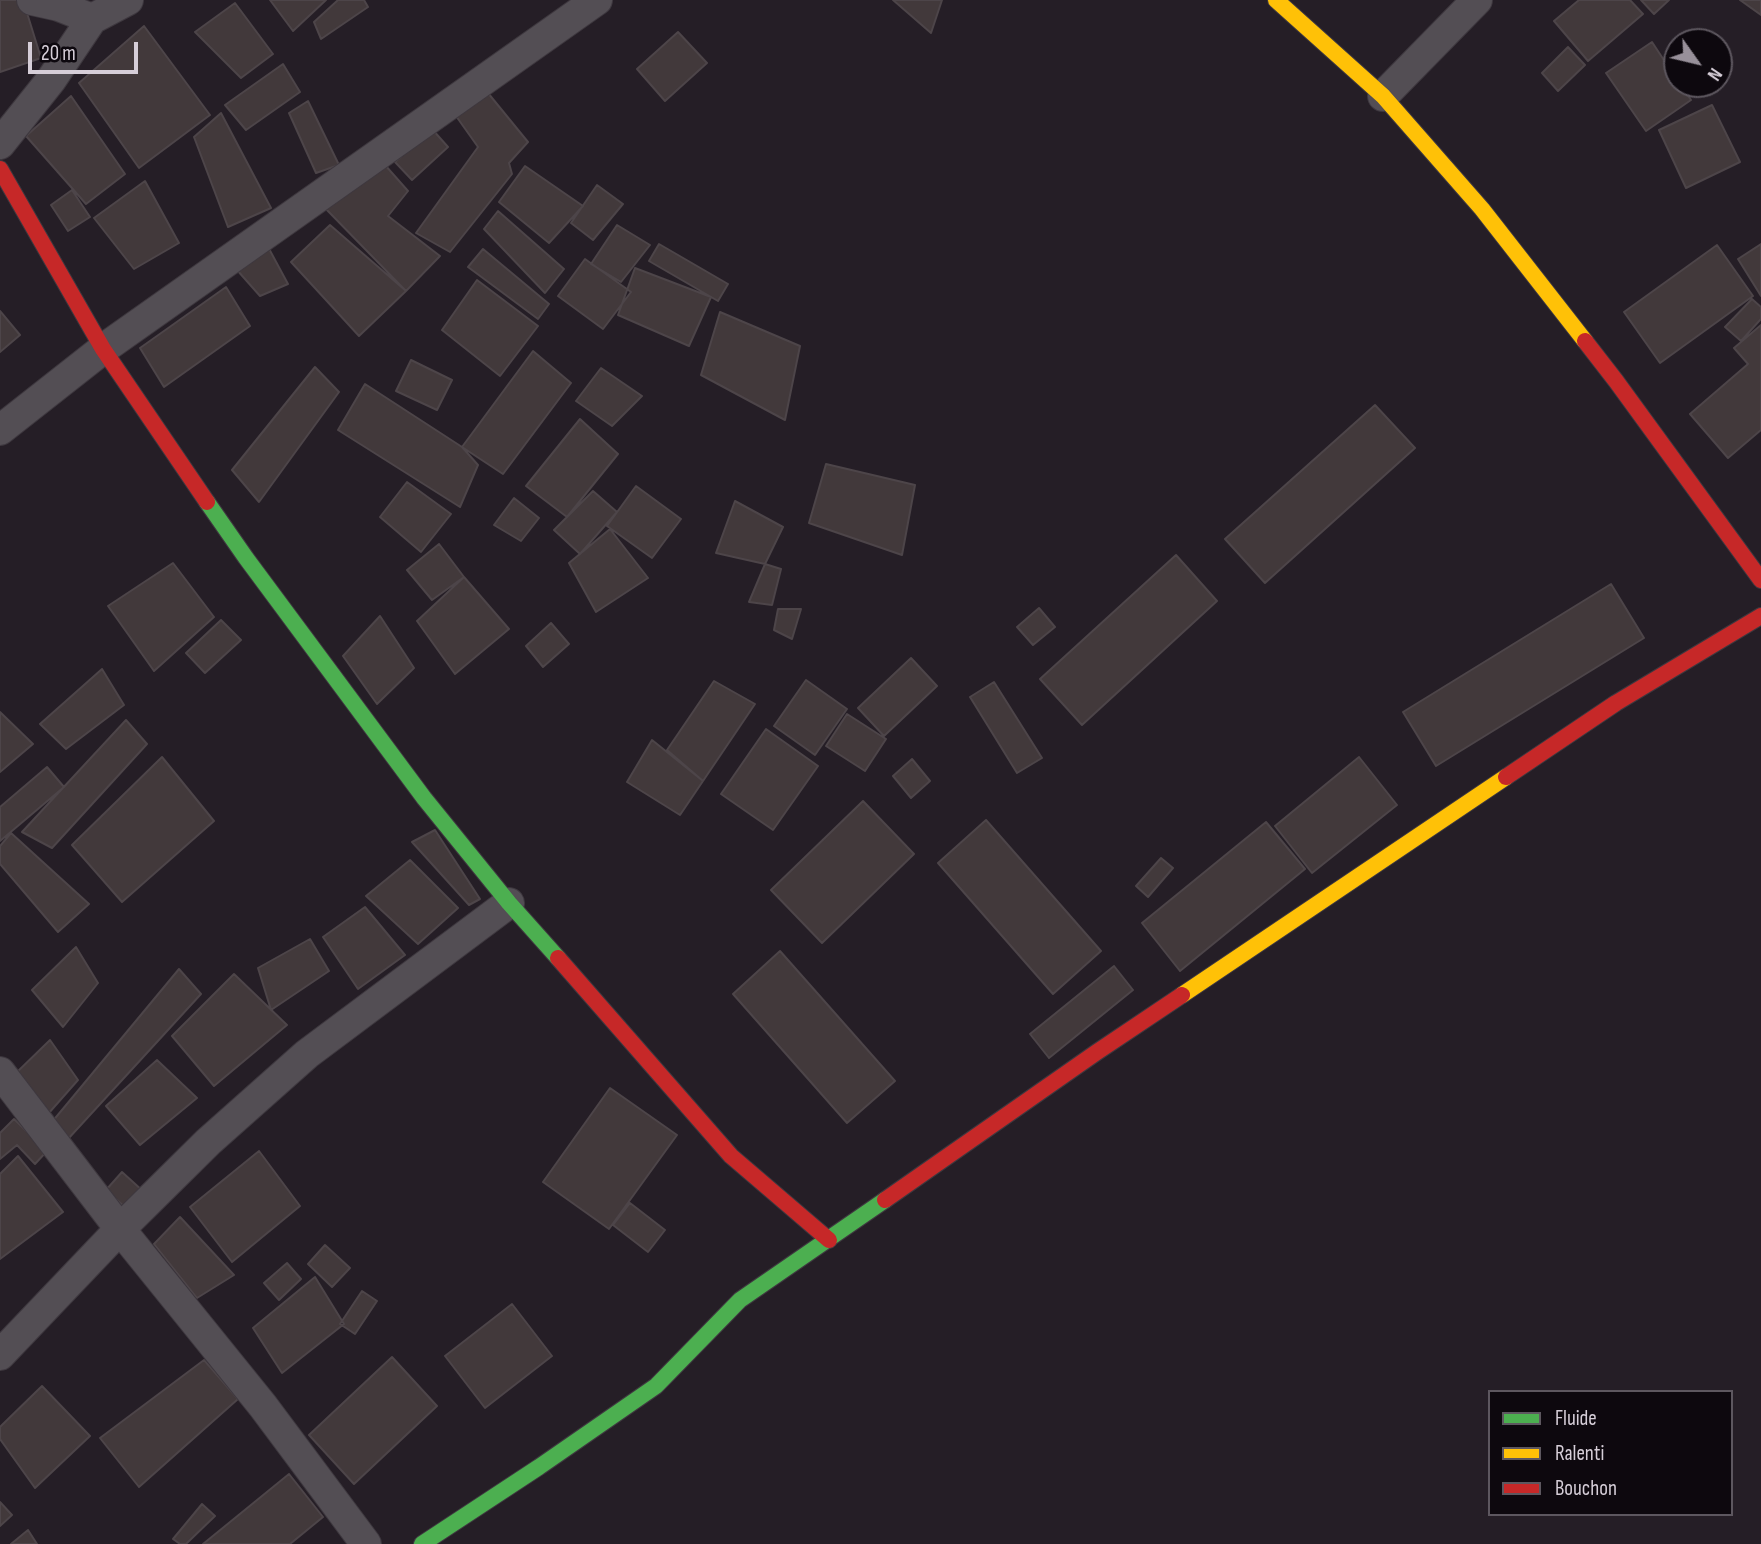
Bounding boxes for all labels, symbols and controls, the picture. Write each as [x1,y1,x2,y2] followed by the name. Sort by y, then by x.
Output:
[32,28,142,72] scale bar
[1663,28,1733,98] north arrow
[41,41,76,66] text: 20 m
[1702,63,1727,85] text: N
[1488,1390,1733,1516] legend
[1555,1406,1597,1431] text: Fluide
[1555,1441,1604,1466] text: Ralenti
[1555,1476,1617,1501] text: Bouchon

